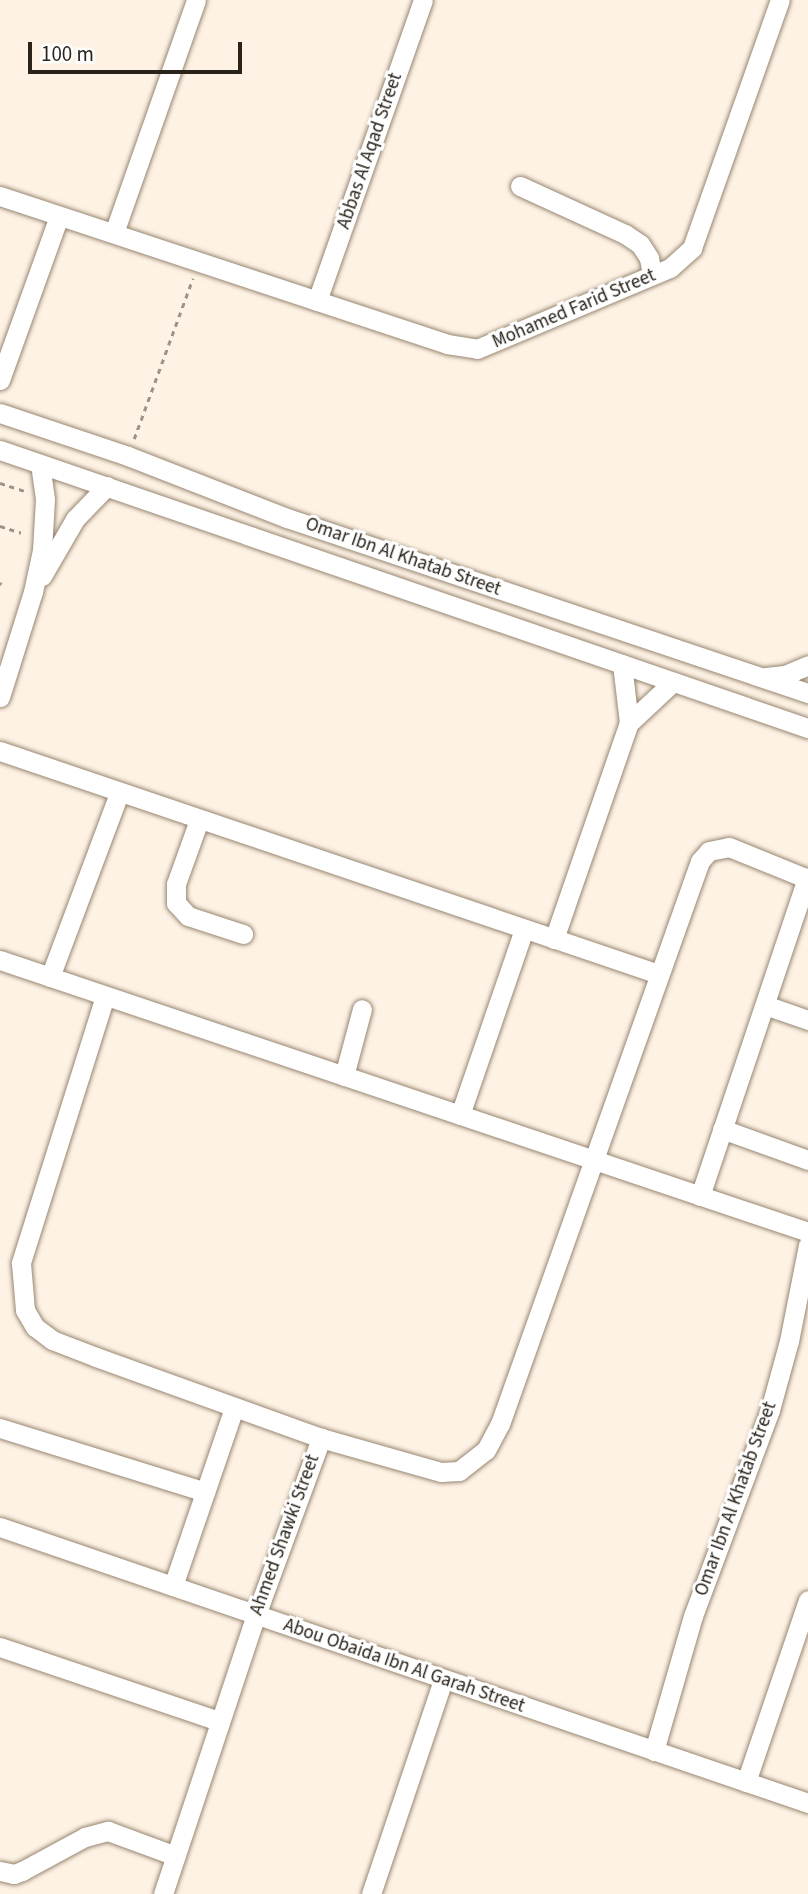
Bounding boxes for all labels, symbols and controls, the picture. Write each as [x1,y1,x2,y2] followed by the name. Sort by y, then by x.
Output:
[32,28,245,72] scale bar
[41,39,94,69] text: 100 m
[333,70,407,232] street label: Abbas Al Aqad Street
[489,264,659,354] street label: Mohamed Farid Street
[302,513,504,601] street label: Omar Ibn Al Khatab Street
[690,1399,782,1599] street label: Omar Ibn Al Khatab Street
[245,1452,325,1618] street label: Ahmed Shawki Street
[280,1614,528,1718] street label: Abou Obaida Ibn Al Garah Street

